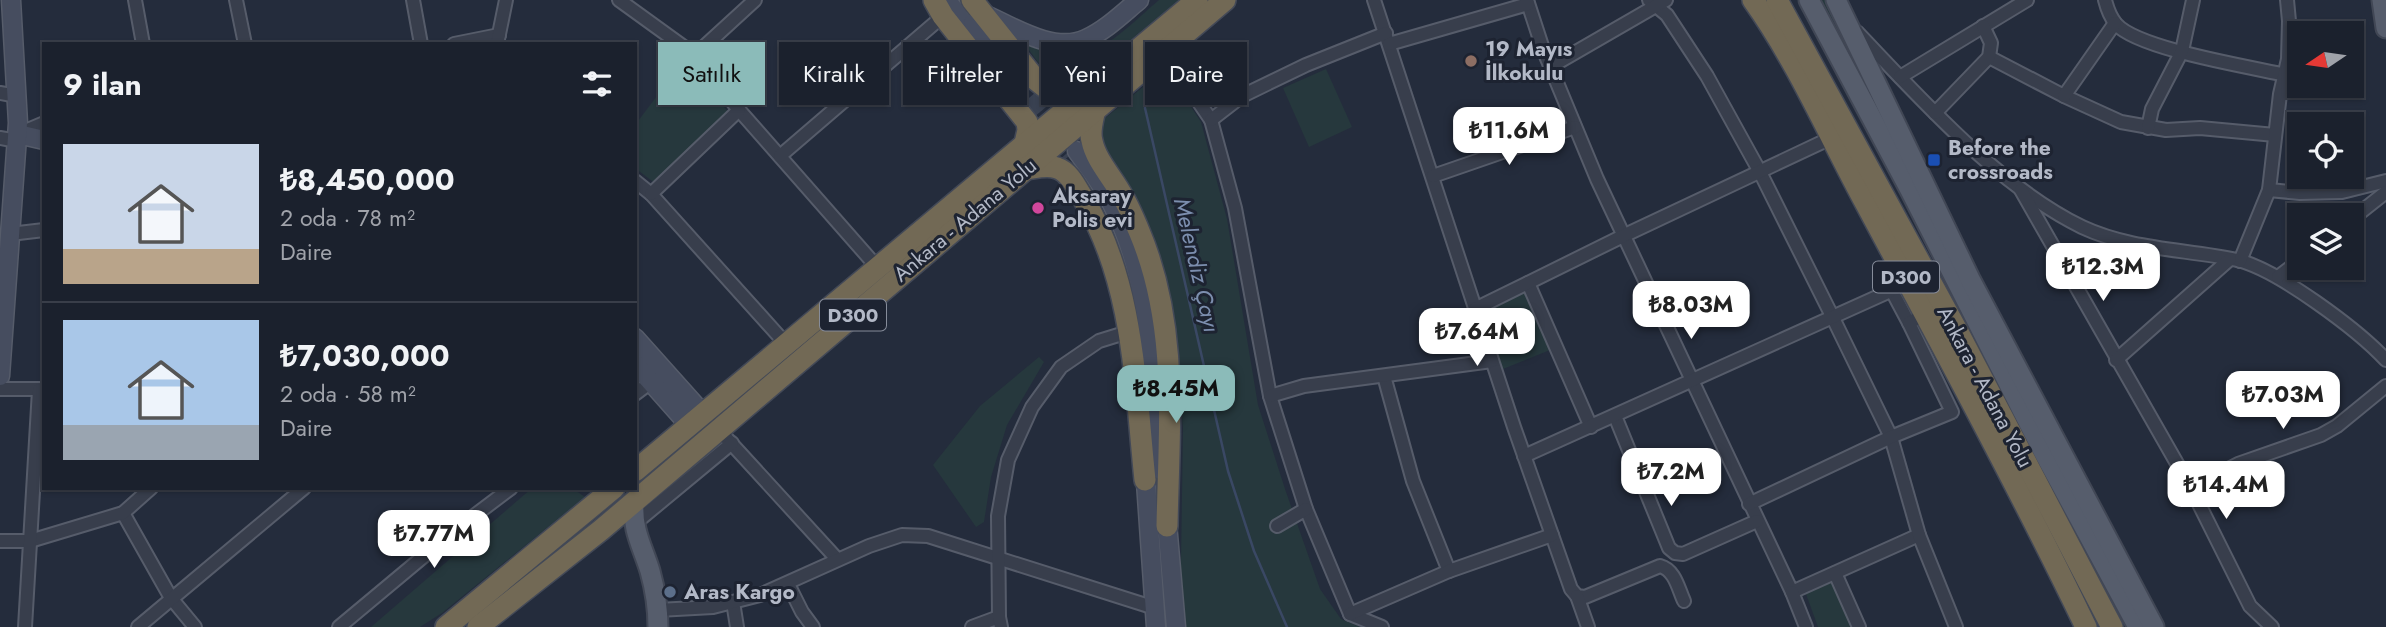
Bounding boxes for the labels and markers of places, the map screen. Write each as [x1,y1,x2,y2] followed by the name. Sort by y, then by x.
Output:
[1485,34,1573,88] place label: 19 Mayıs İlkokulu
[1463,53,1479,69] marker: 19 Mayıs İlkokulu
[1452,108,1566,167] pin: ₺11.6M
[1948,133,2053,187] place label: Before the crossroads
[1926,152,1942,168] marker: Before the crossroads
[1051,181,1133,235] place label: Aksaray Polis evi
[1030,200,1046,216] marker: Aksaray Polis evi
[2046,244,2160,303] pin: ₺12.3M
[1634,282,1748,341] pin: ₺8.03M
[1420,308,1534,368] pin: ₺7.64M
[1119,366,1233,425] pin: ₺8.45M
[2226,372,2340,431] pin: ₺7.03M
[1622,448,1720,508] pin: ₺7.2M
[2169,462,2283,521] pin: ₺14.4M
[377,510,491,570] pin: ₺7.77M
[683,577,795,607] place label: Aras Kargo
[662,584,678,600] marker: Aras Kargo

